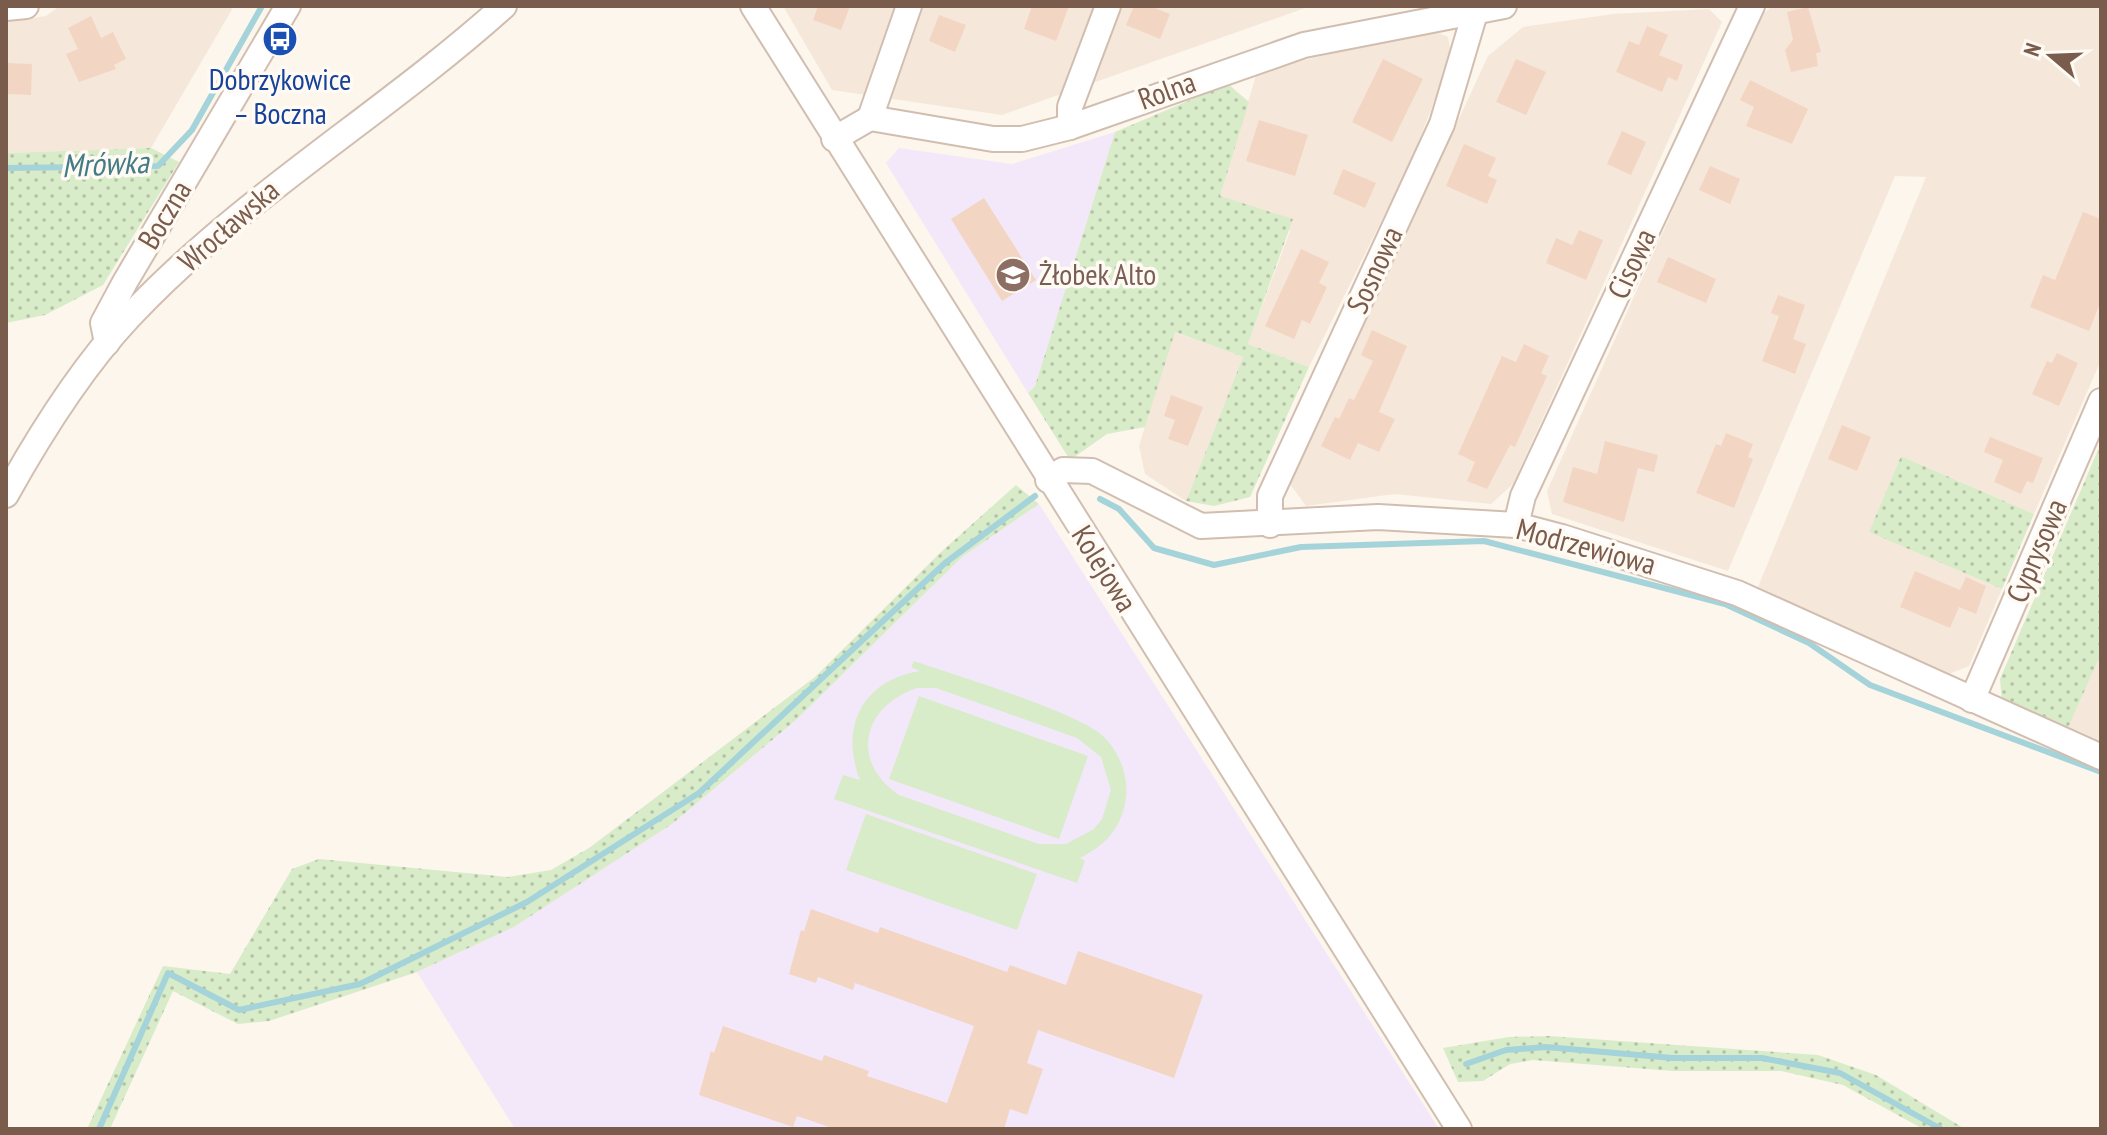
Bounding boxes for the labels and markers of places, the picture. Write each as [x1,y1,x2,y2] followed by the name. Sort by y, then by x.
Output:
[261,20,299,58] bus stop icon: Dobrzykowice – Boczna
[209,59,351,132] place label: Dobrzykowice – Boczna
[1039,254,1156,293] place label: Żłobek Alto
[994,256,1032,294] school or university icon: Żłobek Alto

